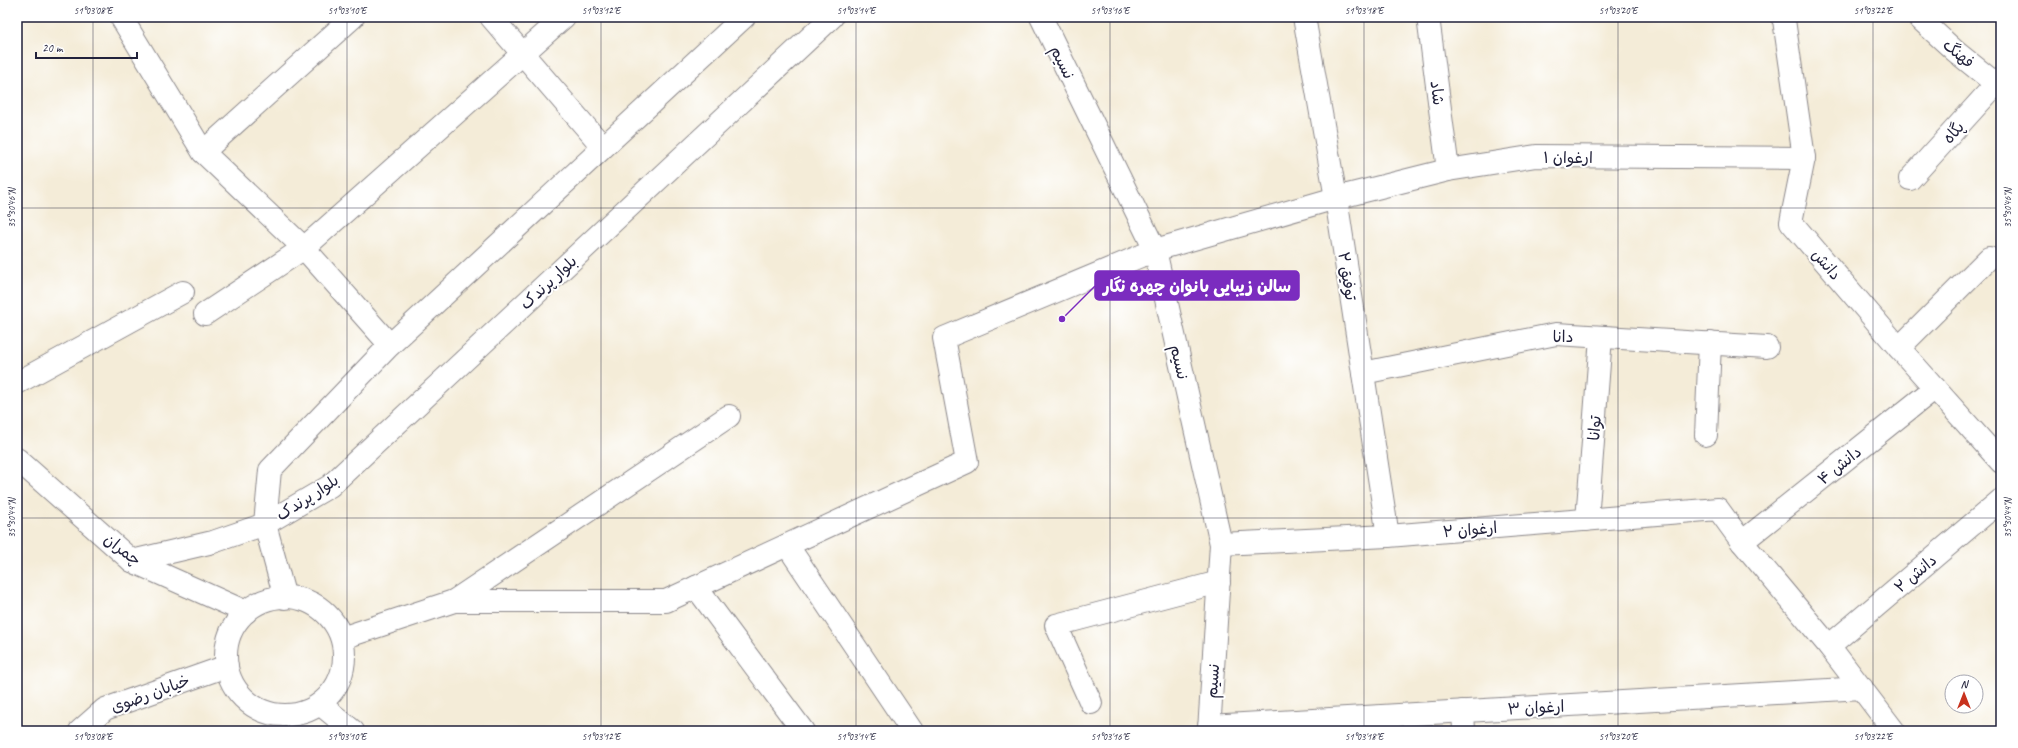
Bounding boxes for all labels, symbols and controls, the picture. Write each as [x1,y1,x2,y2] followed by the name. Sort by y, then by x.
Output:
[74,4,114,17] text: 51°03'08"E
[328,4,368,17] text: 51°03'10"E
[582,4,622,17] text: 51°03'12"E
[837,4,877,17] text: 51°03'14"E
[1091,4,1131,17] text: 51°03'16"E
[1345,4,1385,17] text: 51°03'18"E
[1599,4,1639,17] text: 51°03'20"E
[1854,4,1894,17] text: 51°03'22"E
[36,34,137,60] scale bar
[1939,35,1978,73] street label: فهنگ
[42,40,64,56] text: 20 m
[1044,42,1079,83] street label: نسیم
[1426,80,1448,106] street label: شاد
[1939,117,1969,148] street label: پگاه
[1543,148,1593,168] street label: ارغوان ۱
[5,186,18,228] text: 35°30'46"N
[2001,186,2014,228] text: 35°30'46"N
[1807,245,1845,284] street label: دانش
[1333,250,1361,302] street label: توفیق ۲
[516,251,581,314] street label: بلوار پرندک
[1095,271,1299,300] callout: سالن زیبایی بانوان چهره نگار
[1101,276,1291,298] text: سالن زیبایی بانوان چهره نگار
[1553,327,1574,347] street label: دانا
[1163,343,1193,382] street label: نسیم
[1584,415,1606,441] street label: توانا
[1814,442,1866,489] street label: دانش ۴
[273,470,343,525] street label: بلوار پرندک
[5,496,18,538] text: 35°30'44"N
[2001,496,2014,538] text: 35°30'44"N
[1442,518,1498,542] street label: ارغوان ۲
[100,529,145,570] street label: چمران
[1890,550,1941,597] street label: دانش ۲
[1202,663,1226,699] street label: نسیم
[108,670,193,717] street label: خیابان رضوی
[1944,674,1984,714] north arrow
[1961,677,1970,691] text: N
[1507,697,1565,719] street label: ارغوان ۳
[74,730,114,743] text: 51°03'08"E
[328,730,368,743] text: 51°03'10"E
[582,730,622,743] text: 51°03'12"E
[837,730,877,743] text: 51°03'14"E
[1091,730,1131,743] text: 51°03'16"E
[1345,730,1385,743] text: 51°03'18"E
[1599,730,1639,743] text: 51°03'20"E
[1854,730,1894,743] text: 51°03'22"E

